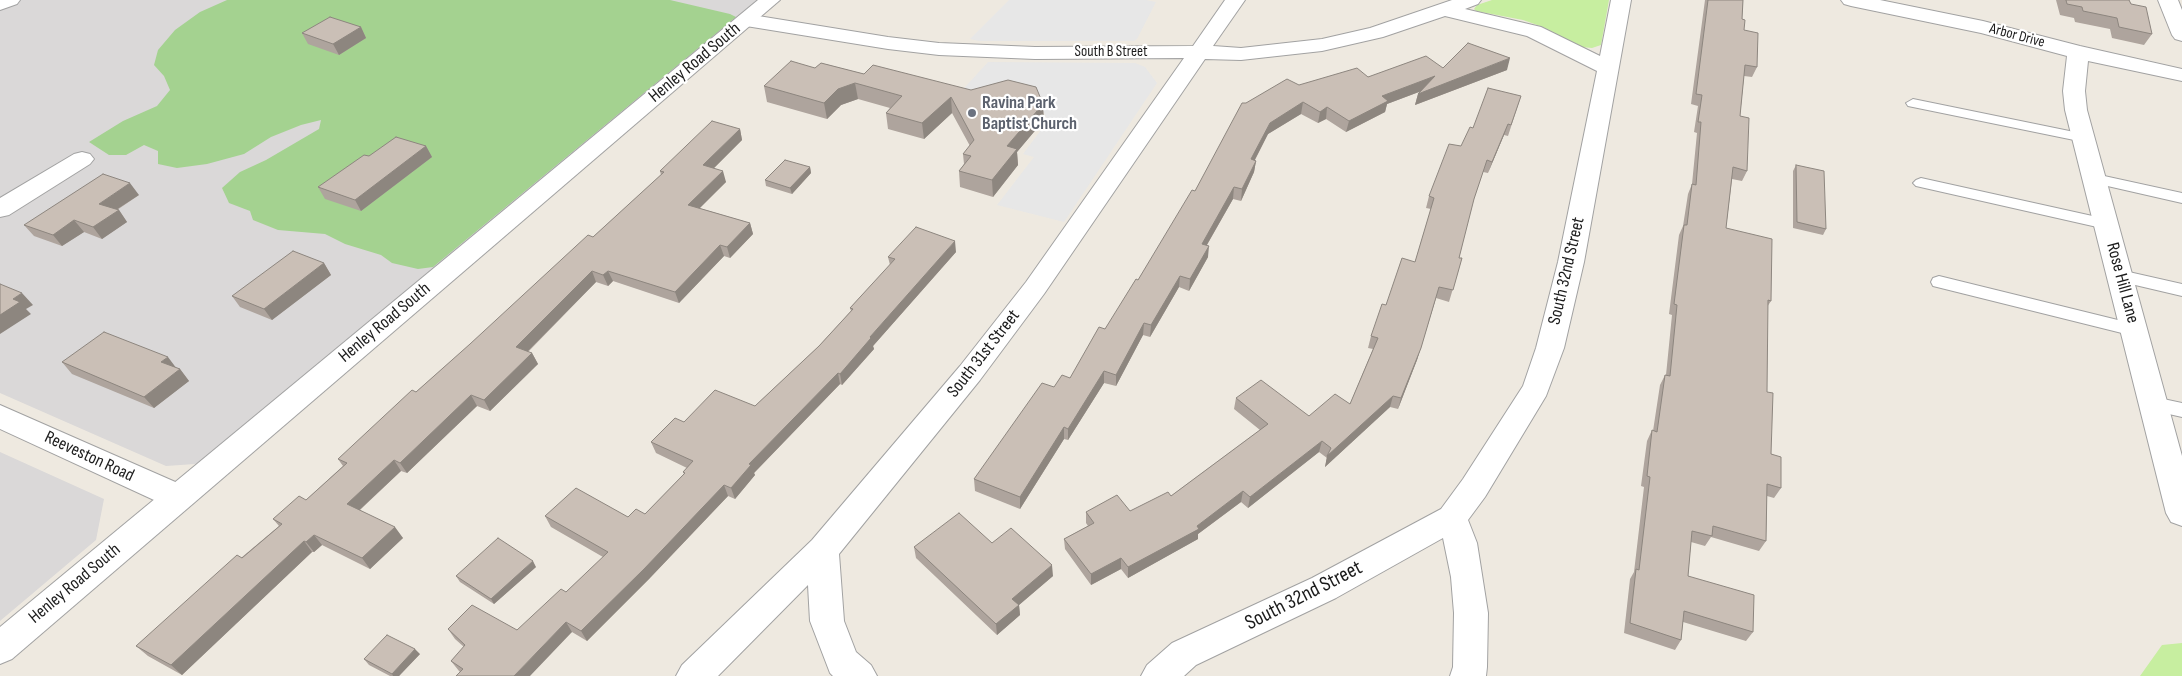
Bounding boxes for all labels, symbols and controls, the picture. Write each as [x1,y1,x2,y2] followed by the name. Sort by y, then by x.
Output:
[645,18,745,108] street label: Henley Road South
[1987,20,2047,52] street label: Arbor Drive
[1074,43,1148,61] street label: South B Street
[982,92,1077,134] place label: Ravina Park Baptist Church
[966,107,978,119] marker: Ravina Park Baptist Church
[1544,215,1590,327] street label: South 32nd Street
[2101,240,2143,326] street label: Rose Hill Lane
[335,278,435,368] street label: Henley Road South
[943,306,1025,402] street label: South 31st Street
[41,427,137,487] street label: Reeveston Road
[25,539,125,629] street label: Henley Road South
[1241,556,1367,636] street label: South 32nd Street

